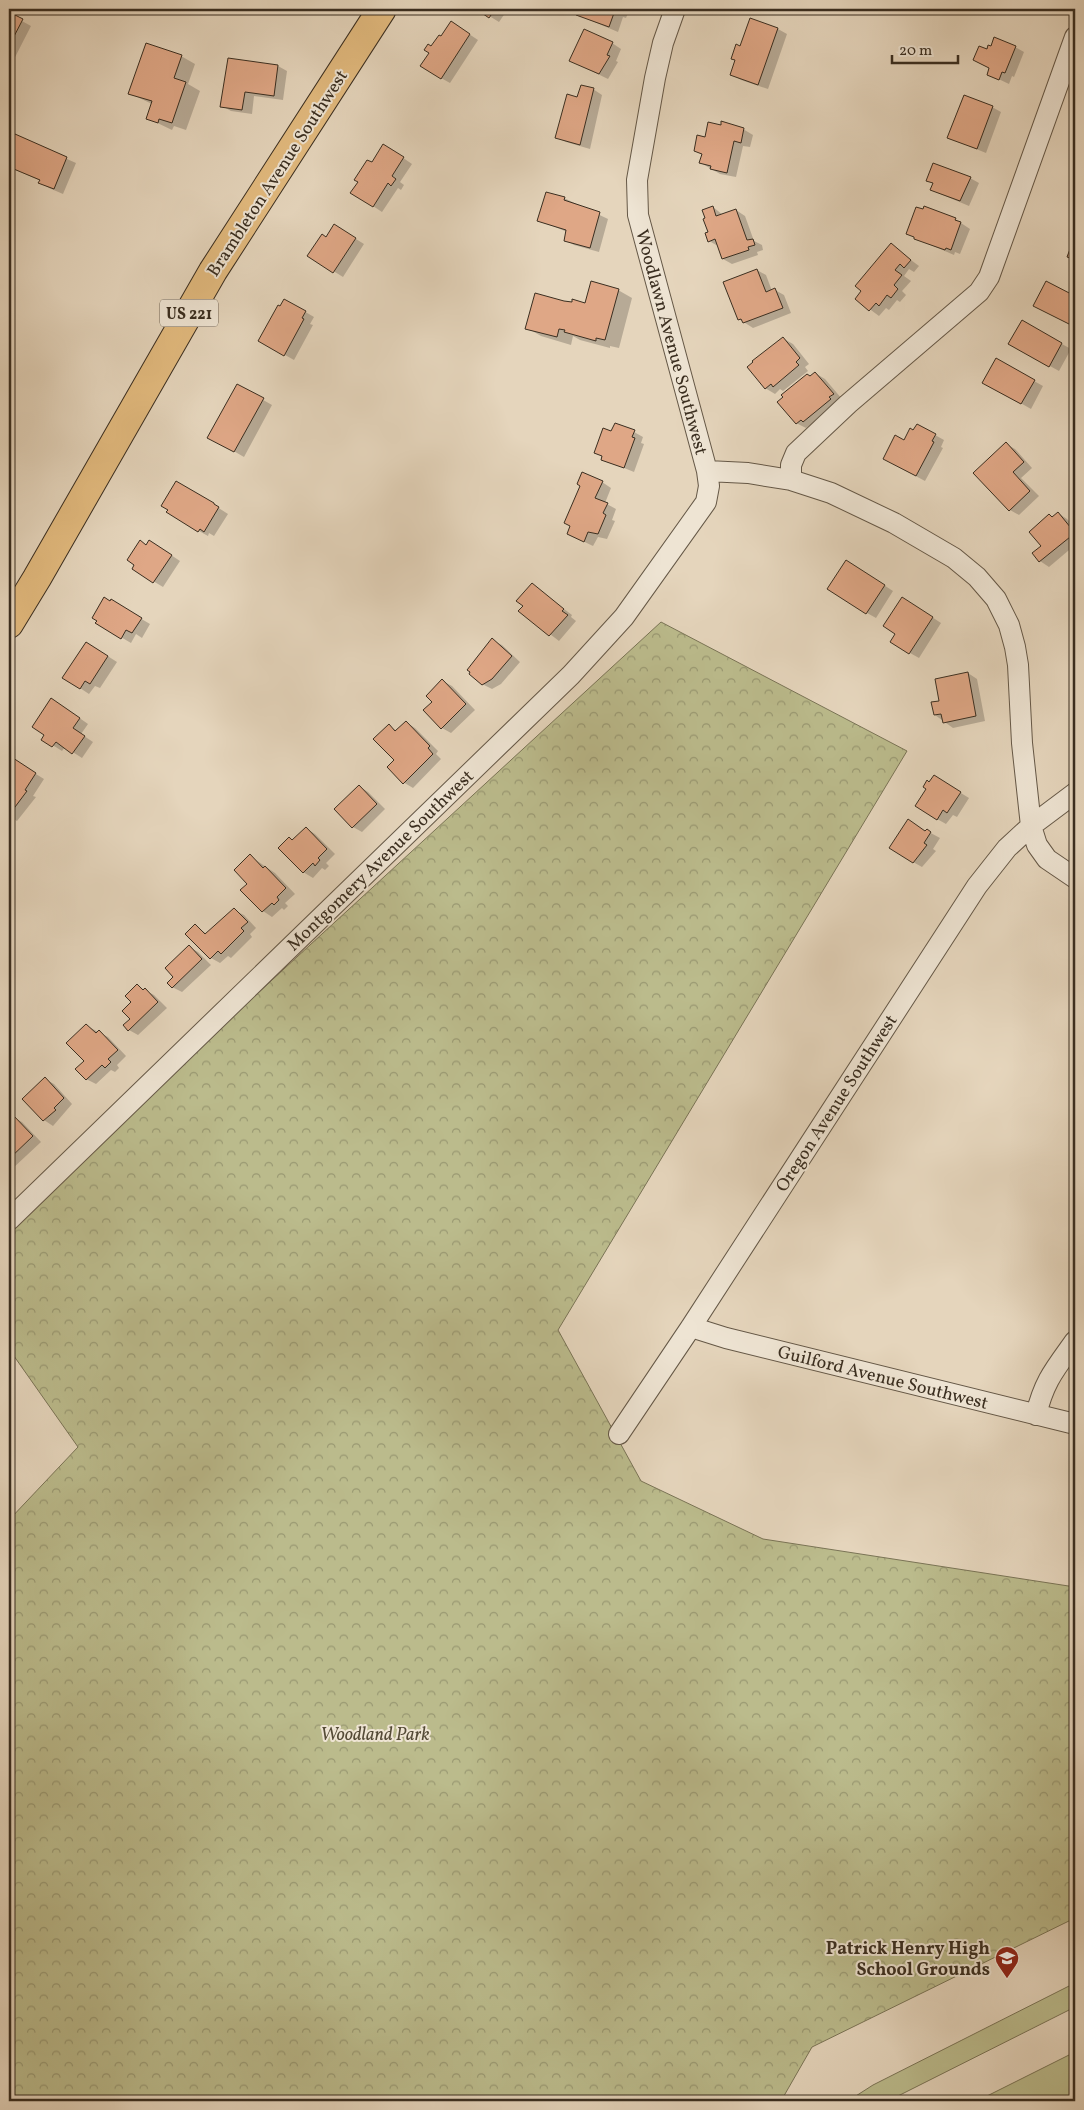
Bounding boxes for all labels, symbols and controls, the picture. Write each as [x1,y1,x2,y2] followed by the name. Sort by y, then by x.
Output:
[892,32,958,64] scale bar
[899,41,932,62] text: 20 m
[202,66,355,282] street label: Brambleton Avenue Southwest
[628,227,713,458] street label: Woodlawn Avenue Southwest
[160,300,218,326] road number: US 221
[282,765,480,957] street label: Montgomery Avenue Southwest
[770,1010,904,1197] street label: Oregon Avenue Southwest
[775,1340,990,1417] street label: Guilford Avenue Southwest
[320,1723,430,1748] park label: Woodland Park
[826,1937,990,1983] place label: Patrick Henry High School Grounds
[994,1945,1020,1979] school or university icon: Patrick Henry High School Grounds

